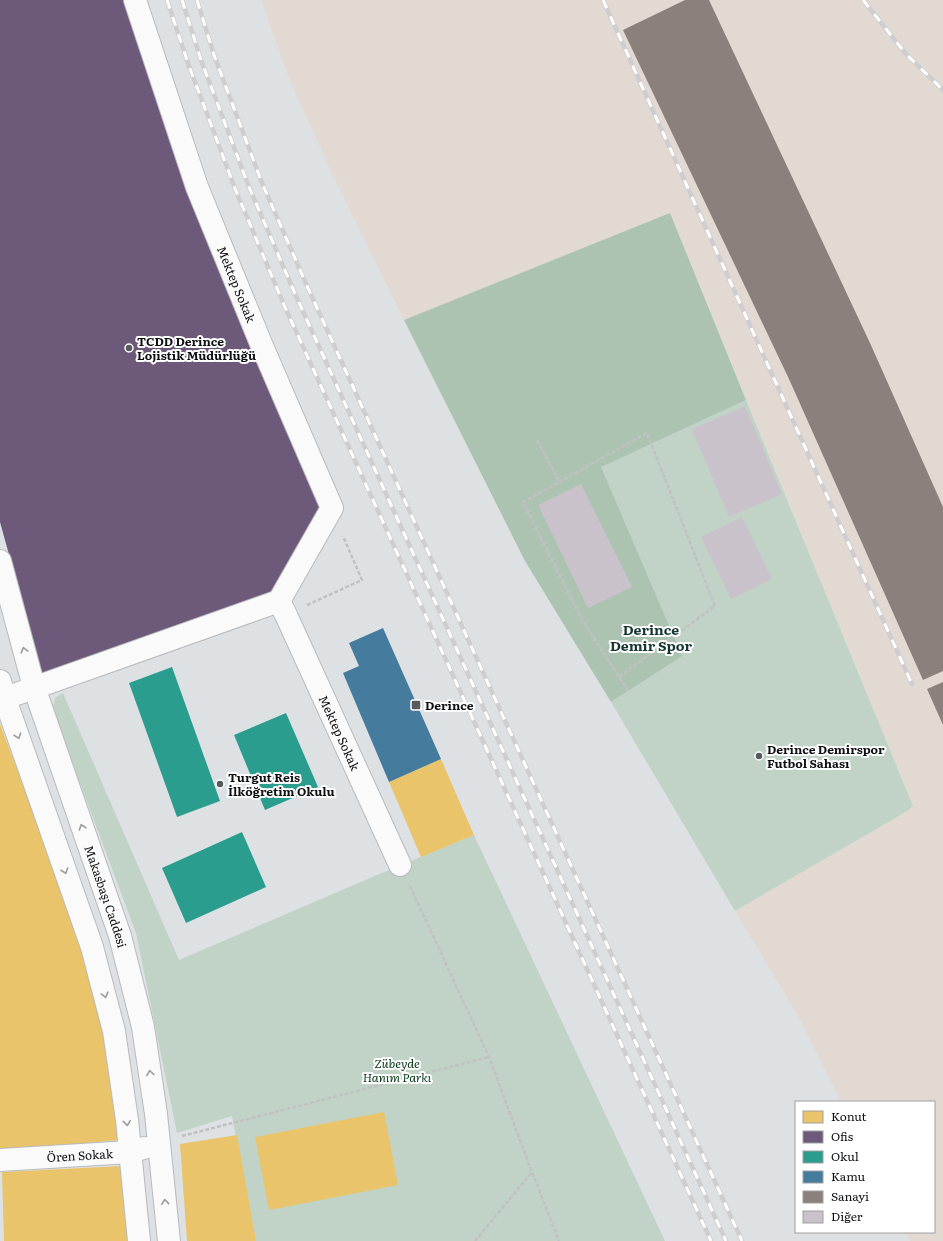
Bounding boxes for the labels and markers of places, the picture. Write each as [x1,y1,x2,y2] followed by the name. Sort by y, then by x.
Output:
[137,332,256,364] place label: TCDD Derince Lojistik Müdürlüğü
[124,343,134,353] marker: TCDD Derince Lojistik Müdürlüğü
[425,696,474,714] place label: Derince
[410,699,422,711] marker: Derince
[767,740,885,772] place label: Derince Demirspor Futbol Sahası
[754,751,764,761] marker: Derince Demirspor Futbol Sahası
[228,768,335,800] place label: Turgut Reis İlköğretim Okulu
[215,779,225,789] marker: Turgut Reis İlköğretim Okulu

